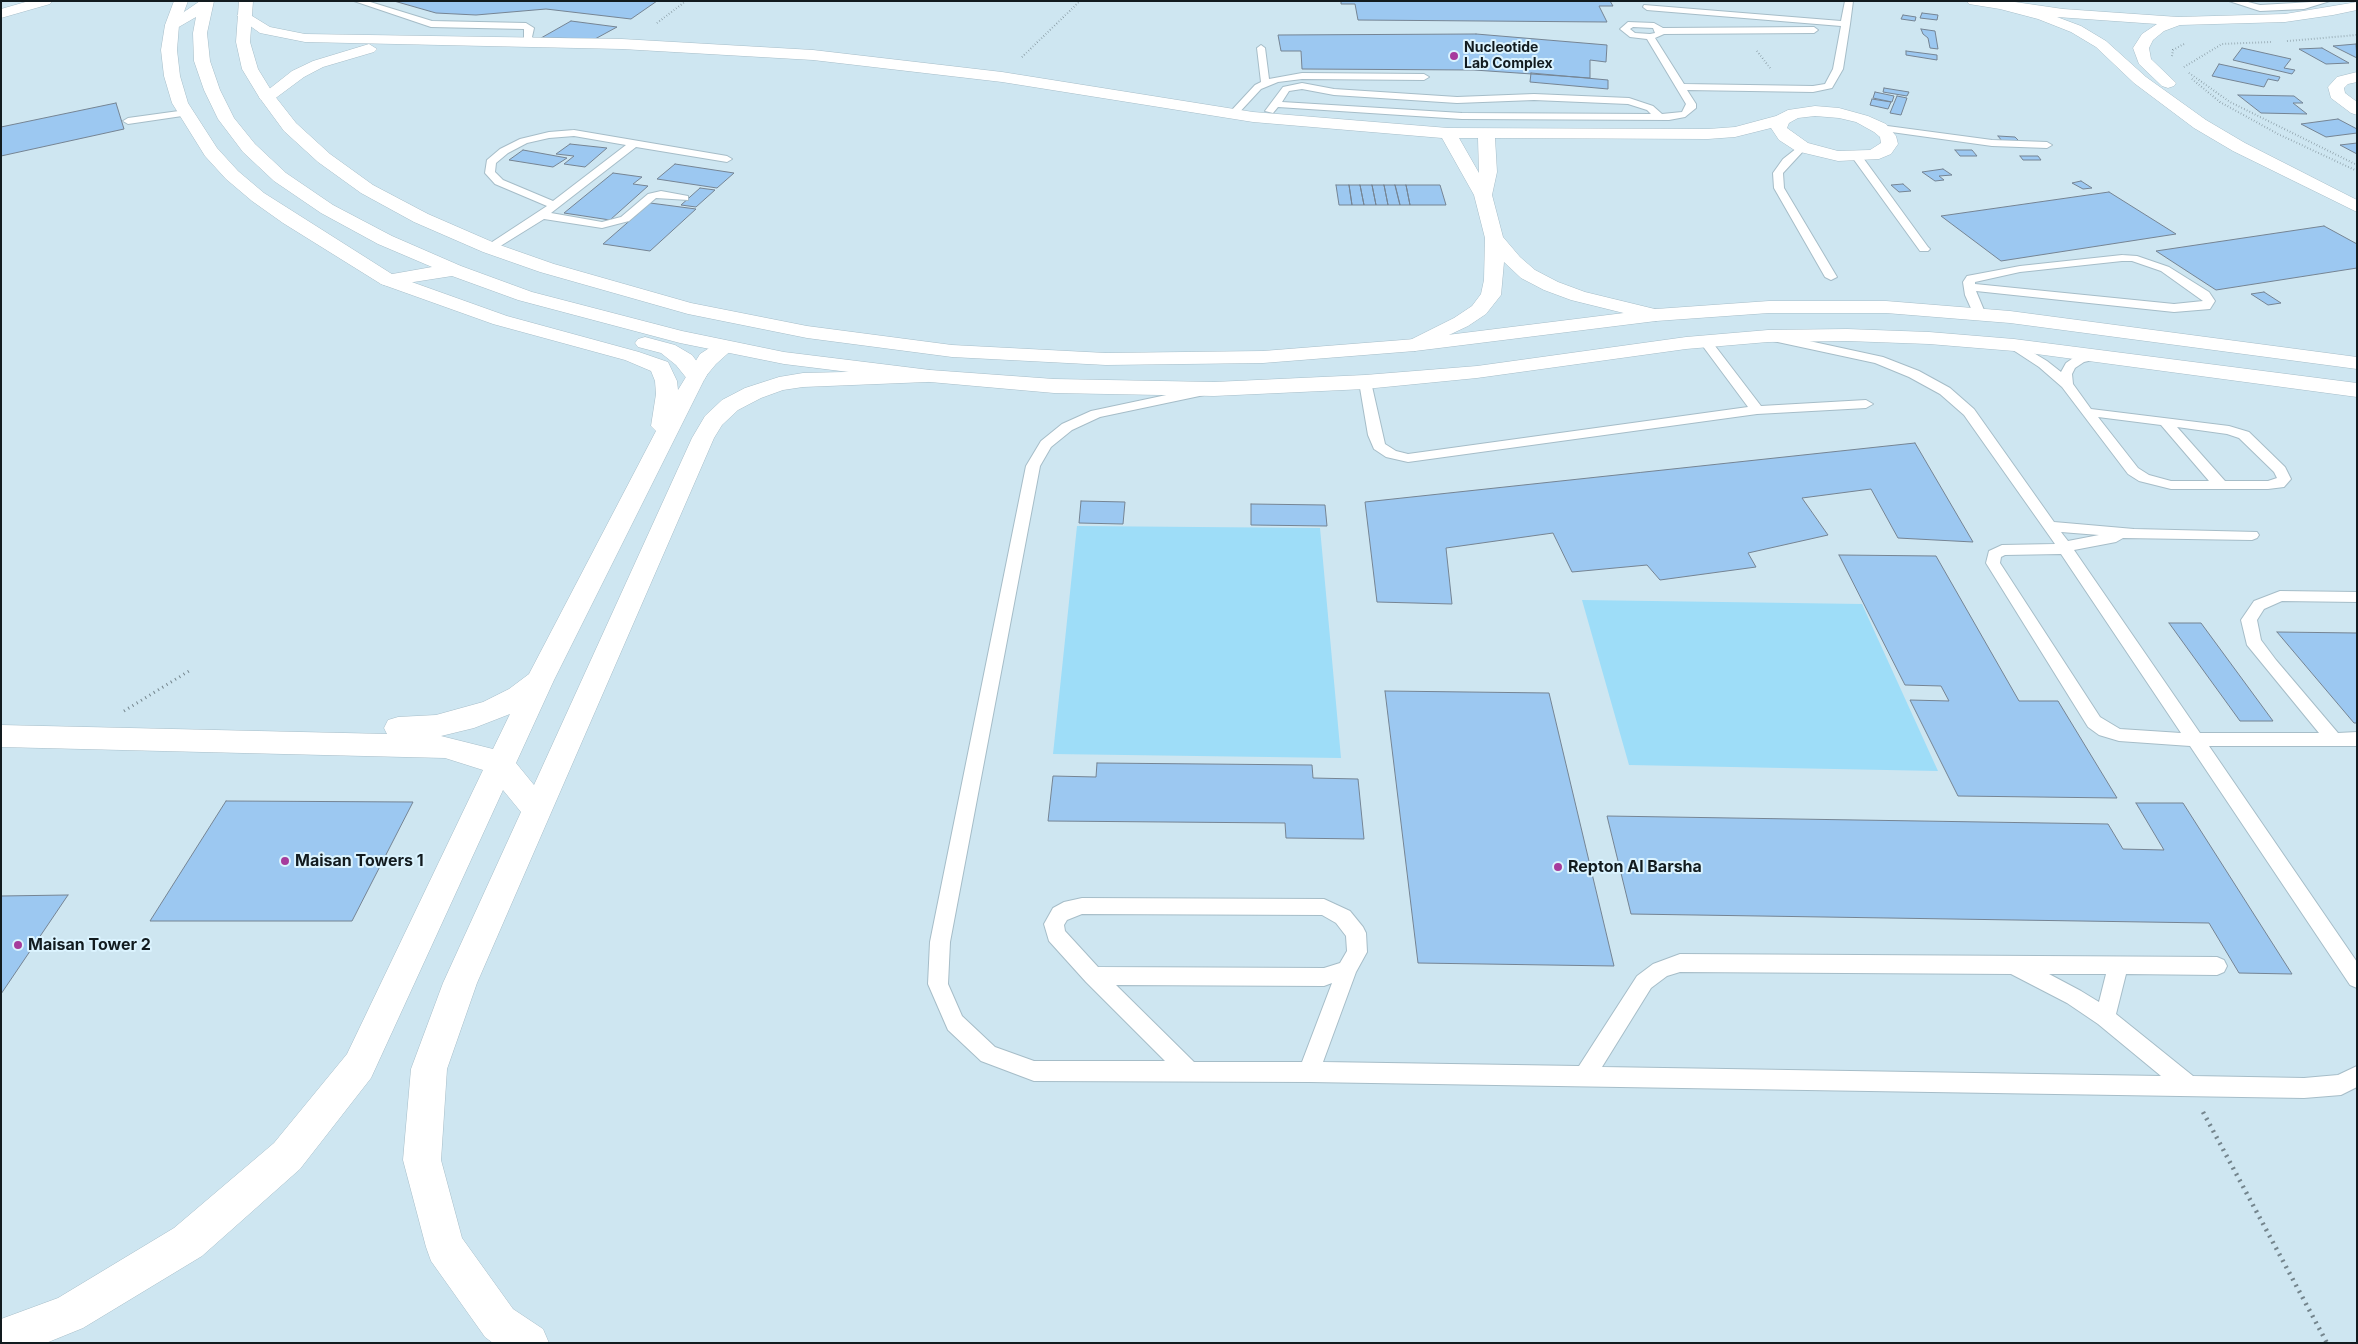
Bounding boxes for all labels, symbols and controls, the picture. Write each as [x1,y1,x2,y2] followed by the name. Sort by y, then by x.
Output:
[1464,40,1553,72] place label: Nucleotide Lab Complex
[1448,50,1460,62] marker: Nucleotide Lab Complex
[295,851,424,871] place label: Maisan Towers 1
[279,855,291,867] marker: Maisan Towers 1
[1568,857,1702,877] place label: Repton Al Barsha
[1552,861,1564,873] marker: Repton Al Barsha
[28,935,151,955] place label: Maisan Tower 2
[12,939,24,951] marker: Maisan Tower 2

